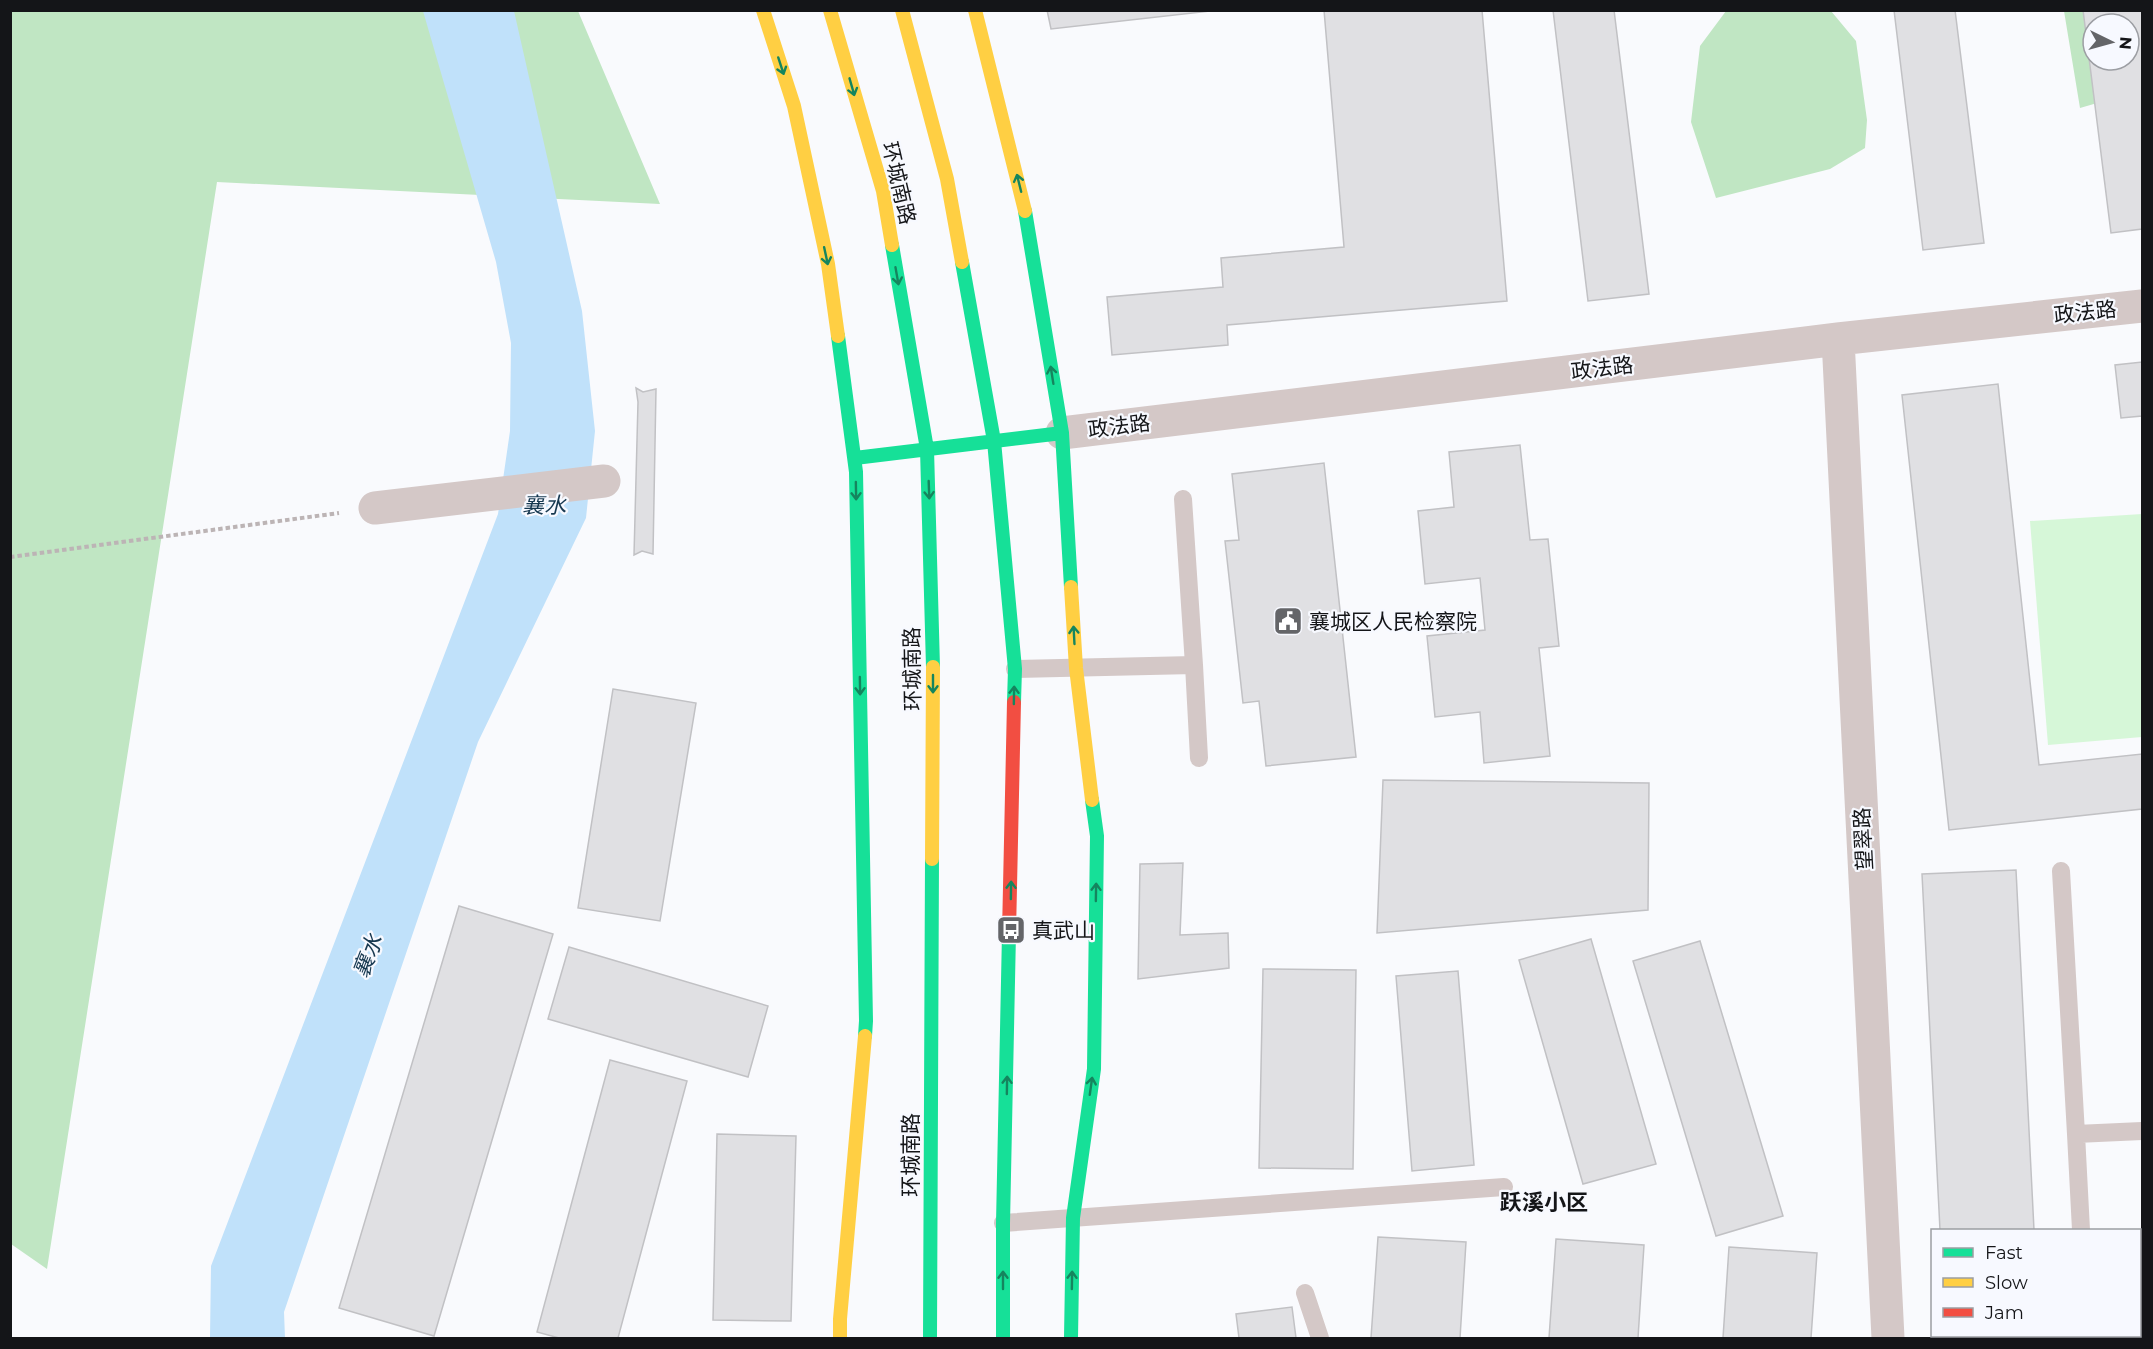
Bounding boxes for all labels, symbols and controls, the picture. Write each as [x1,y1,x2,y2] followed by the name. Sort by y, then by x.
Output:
[2081,12,2141,72] north arrow
[2115,36,2135,51] text: N
[776,56,787,75] one-way arrow
[847,77,858,96] one-way arrow
[877,139,921,227] street label: 环城南路
[1013,174,1025,193] one-way arrow
[821,246,833,265] one-way arrow
[892,266,903,286] one-way arrow
[2052,296,2118,328] street label: 政法路
[1569,352,1635,384] street label: 政法路
[1046,366,1057,385] one-way arrow
[1086,410,1152,442] street label: 政法路
[923,479,934,499] one-way arrow
[850,480,862,500] one-way arrow
[522,492,567,519] water label: 襄水
[1272,605,1304,637] public building icon: 襄城区人民检察院
[1309,609,1477,634] place label: 襄城区人民检察院
[1068,625,1079,645] one-way arrow
[899,627,925,711] street label: 环城南路
[927,674,939,694] one-way arrow
[854,675,866,695] one-way arrow
[1008,686,1020,706] one-way arrow
[1849,807,1877,871] street label: 望翠路
[1006,881,1017,901] one-way arrow
[1091,882,1102,902] one-way arrow
[995,914,1027,946] bus stop icon: 真武山
[1032,918,1095,943] place label: 真武山
[348,930,389,981] water label: 襄水
[1001,1076,1013,1096] one-way arrow
[1086,1077,1097,1097] one-way arrow
[898,1113,923,1197] street label: 环城南路
[1500,1189,1588,1216] district label: 跃溪小区
[1931,1229,2141,1337] legend
[1985,1242,2023,1264] text: Fast
[997,1271,1009,1291] one-way arrow
[1066,1271,1077,1291] one-way arrow
[1985,1272,2028,1294] text: Slow
[1984,1302,2024,1324] text: Jam

